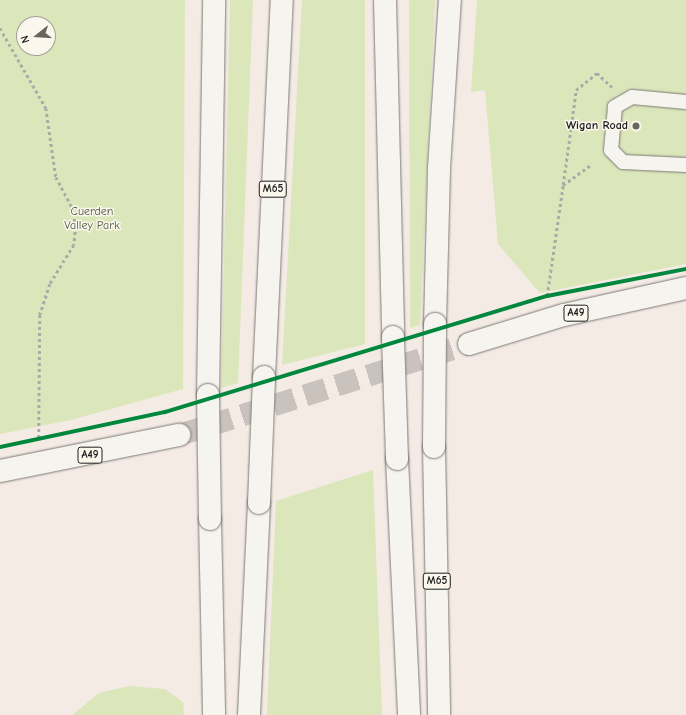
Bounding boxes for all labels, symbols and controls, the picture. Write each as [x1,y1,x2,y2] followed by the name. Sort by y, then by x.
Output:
[16,16,56,56] north arrow
[18,34,32,45] text: N
[566,119,628,133] place label: Wigan Road
[631,121,641,131] marker: Wigan Road
[258,180,288,198] road number: M65
[64,205,120,233] park label: Cuerden Valley Park
[563,304,589,322] road number: A49
[77,446,103,464] road number: A49
[422,572,452,590] road number: M65

